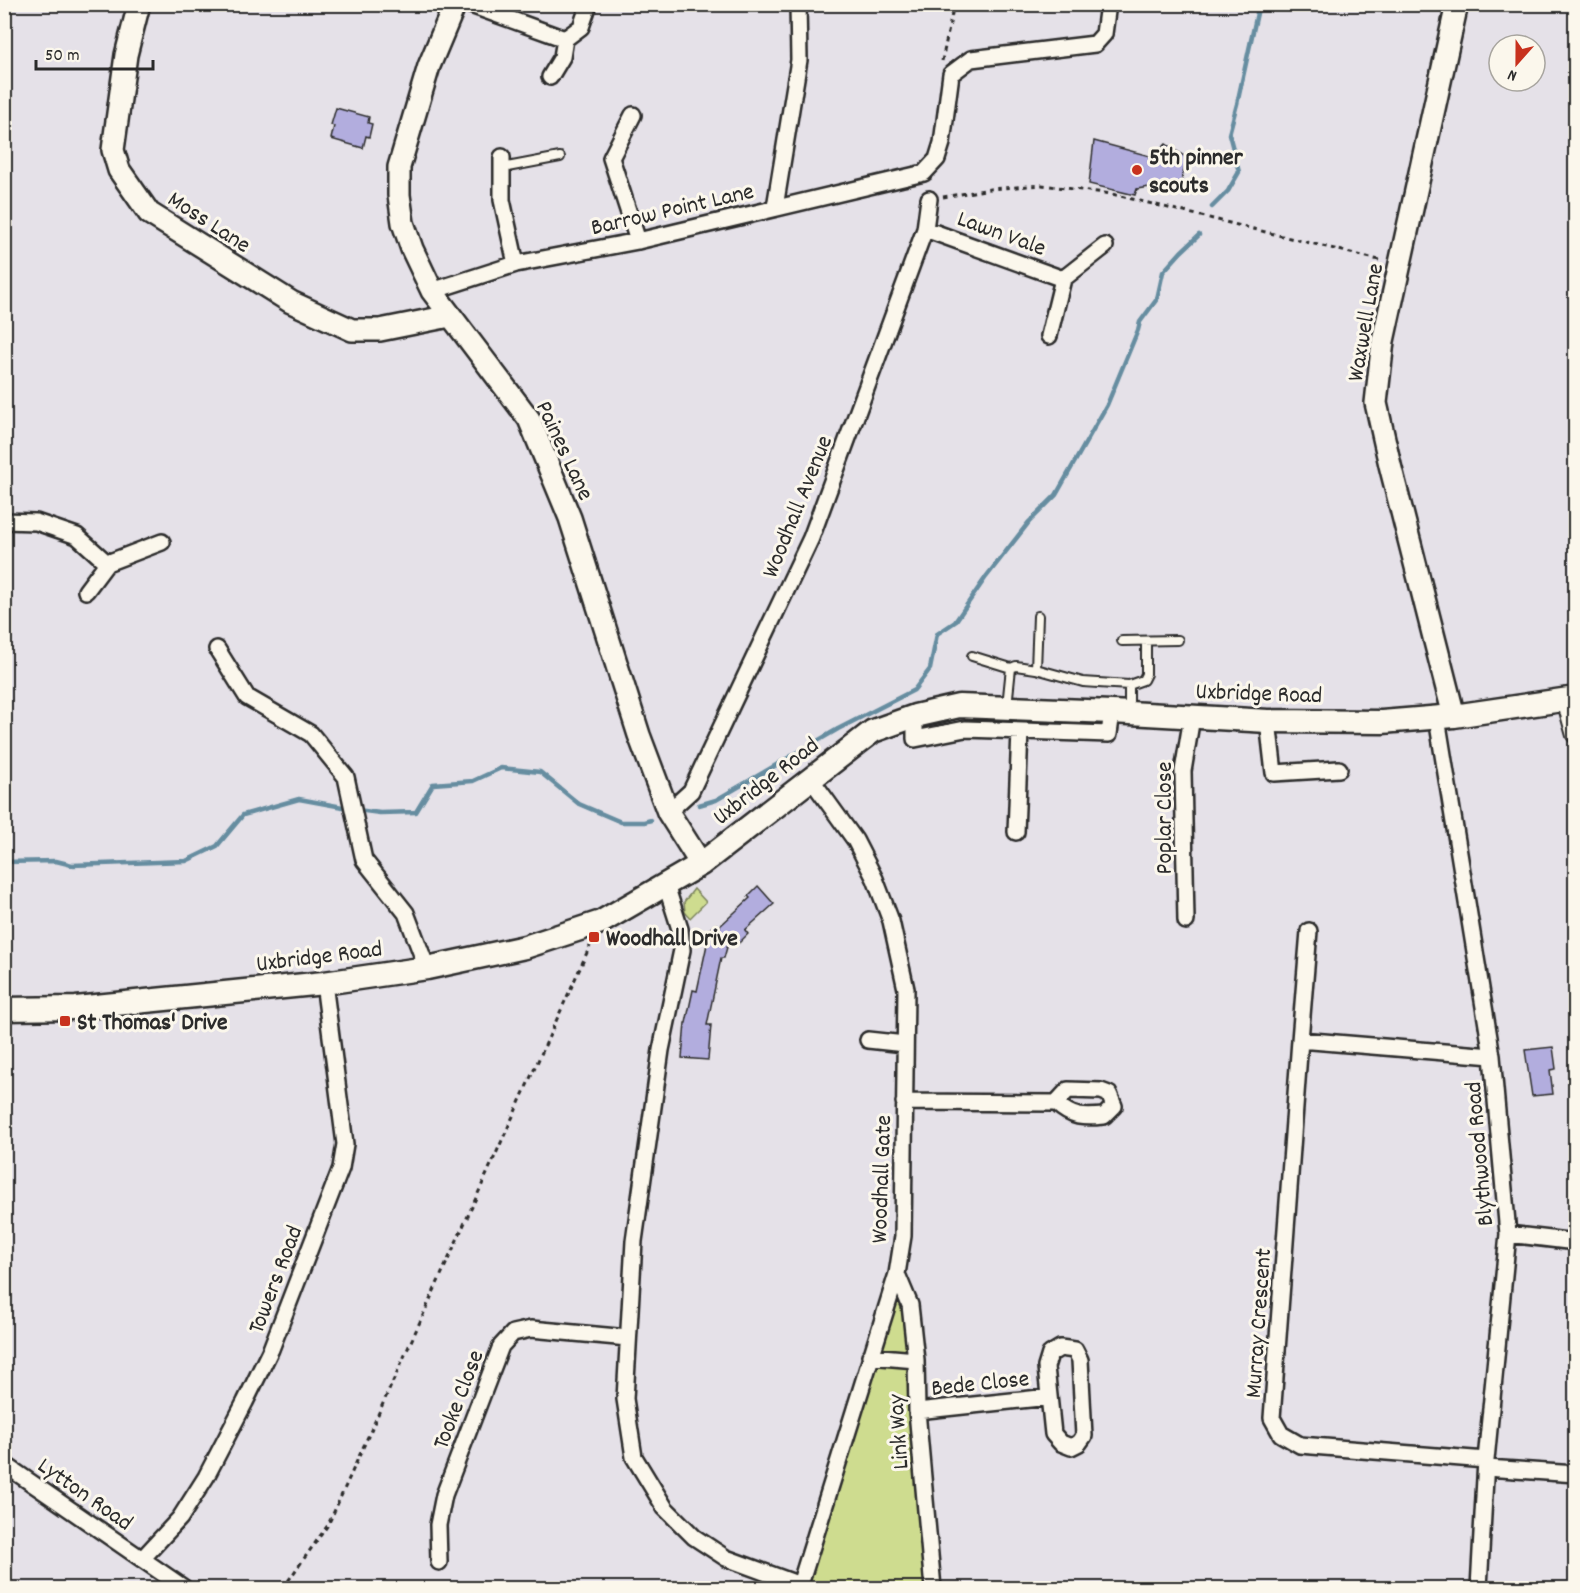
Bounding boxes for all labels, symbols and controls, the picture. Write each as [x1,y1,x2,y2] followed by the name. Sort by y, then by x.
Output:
[36,33,153,71] scale bar
[1487,33,1547,93] north arrow
[45,44,80,69] text: 50 m
[1505,62,1520,87] text: N
[1149,142,1244,204] place label: 5th pinner scouts
[1130,163,1144,177] marker: 5th pinner scouts
[588,176,757,246] street label: Barrow Point Lane
[160,184,257,263] street label: Moss Lane
[952,203,1050,267] street label: Lawn Vale
[1340,261,1394,384] street label: Waxwell Lane
[525,396,601,507] street label: Paines Lane
[755,431,843,584] street label: Woodhall Avenue
[1195,676,1323,714] street label: Uxbridge Road
[706,730,827,835] street label: Uxbridge Road
[1149,762,1183,874] street label: Poplar Close
[606,923,738,957] place label: Woodhall Drive
[587,930,601,944] marker: Woodhall Drive
[254,933,384,983] street label: Uxbridge Road
[77,1007,228,1041] place label: St Thomas' Drive
[58,1014,72,1028] marker: St Thomas' Drive
[1458,1080,1504,1227] street label: Blythwood Road
[864,1114,902,1244] street label: Woodhall Gate
[241,1221,313,1339] street label: Towers Road
[1238,1247,1282,1399] street label: Murray Crescent
[425,1346,494,1455] street label: Tooke Close
[930,1363,1031,1407] street label: Bede Close
[880,1392,920,1471] street label: Link Way
[30,1450,139,1541] street label: Lytton Road

